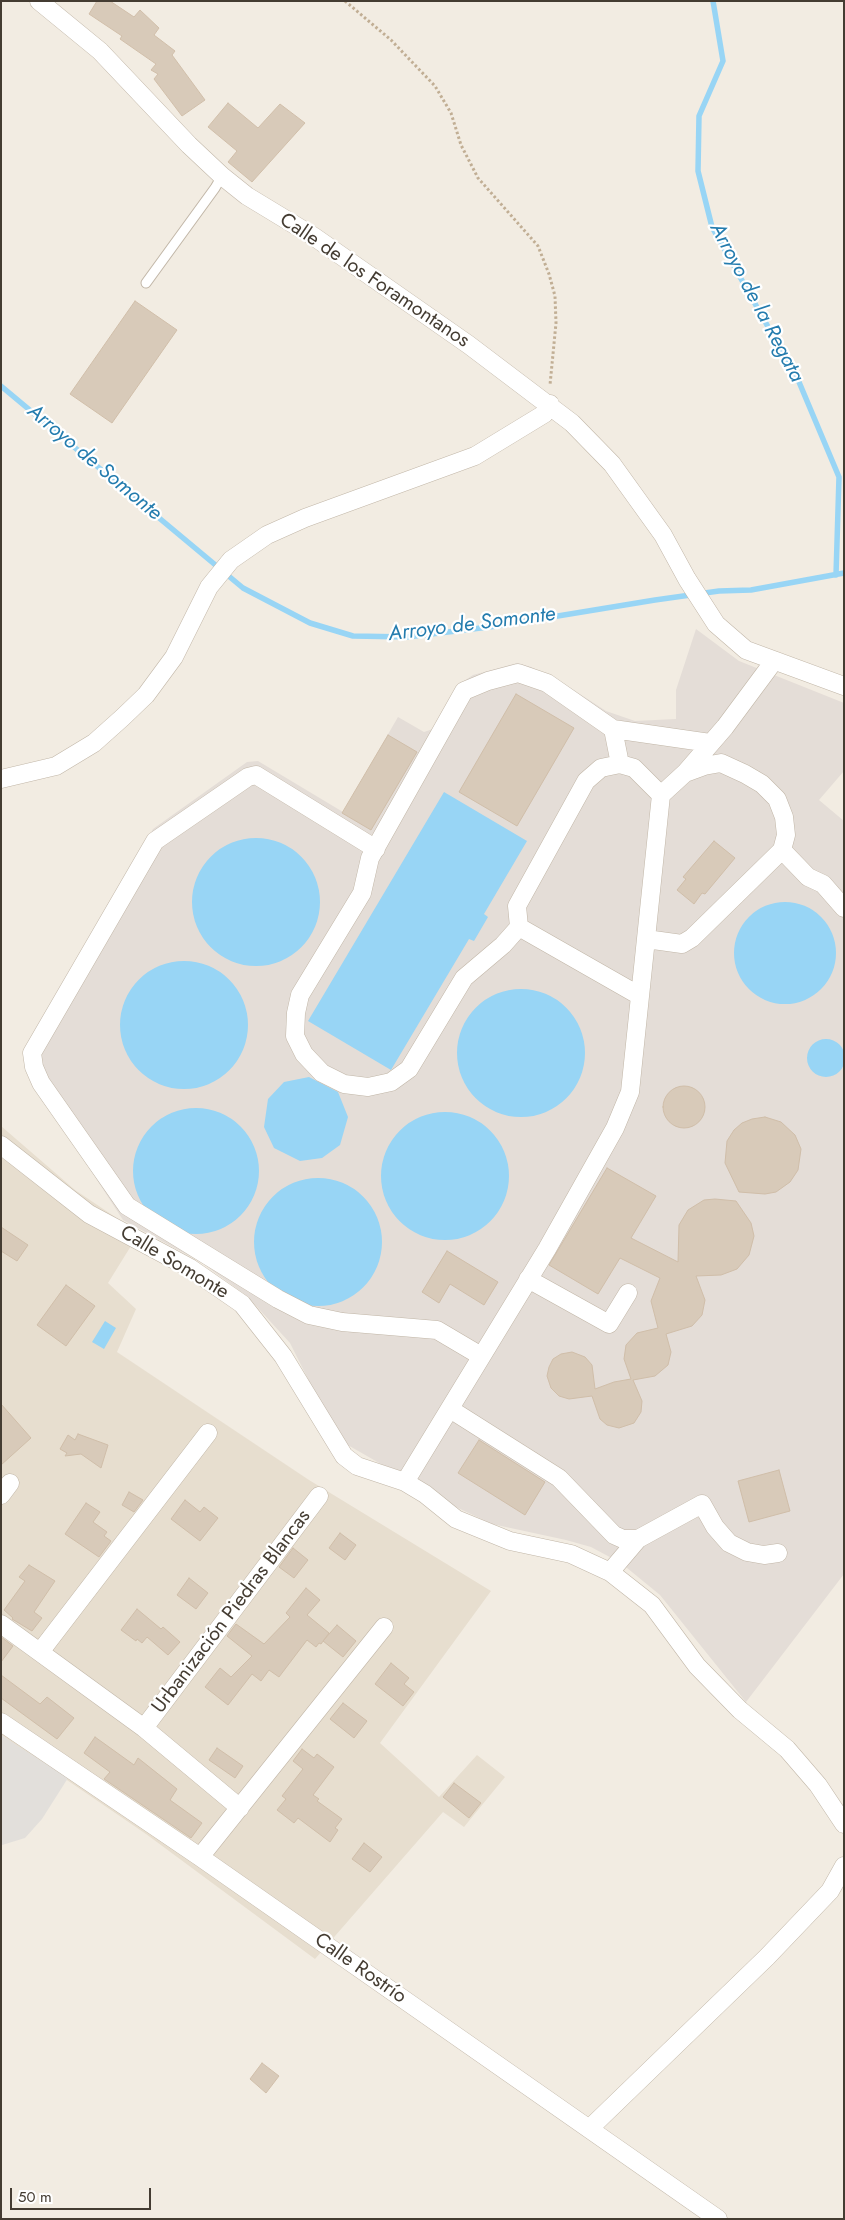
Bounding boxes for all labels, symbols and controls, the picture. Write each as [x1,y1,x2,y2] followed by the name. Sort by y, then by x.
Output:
[275,208,473,354] street label: Calle de los Foramontanos
[703,219,809,387] water label: Arroyo de la Regata
[22,399,166,527] water label: Arroyo de Somonte
[387,602,557,648] water label: Arroyo de Somonte
[115,1221,233,1305] street label: Calle Somonte
[148,1505,316,1719] street label: Urbanización Piedras Blancas
[309,1929,411,2009] street label: Calle Rostrío
[12,2178,154,2210] scale bar
[18,2186,52,2208] text: 50 m

